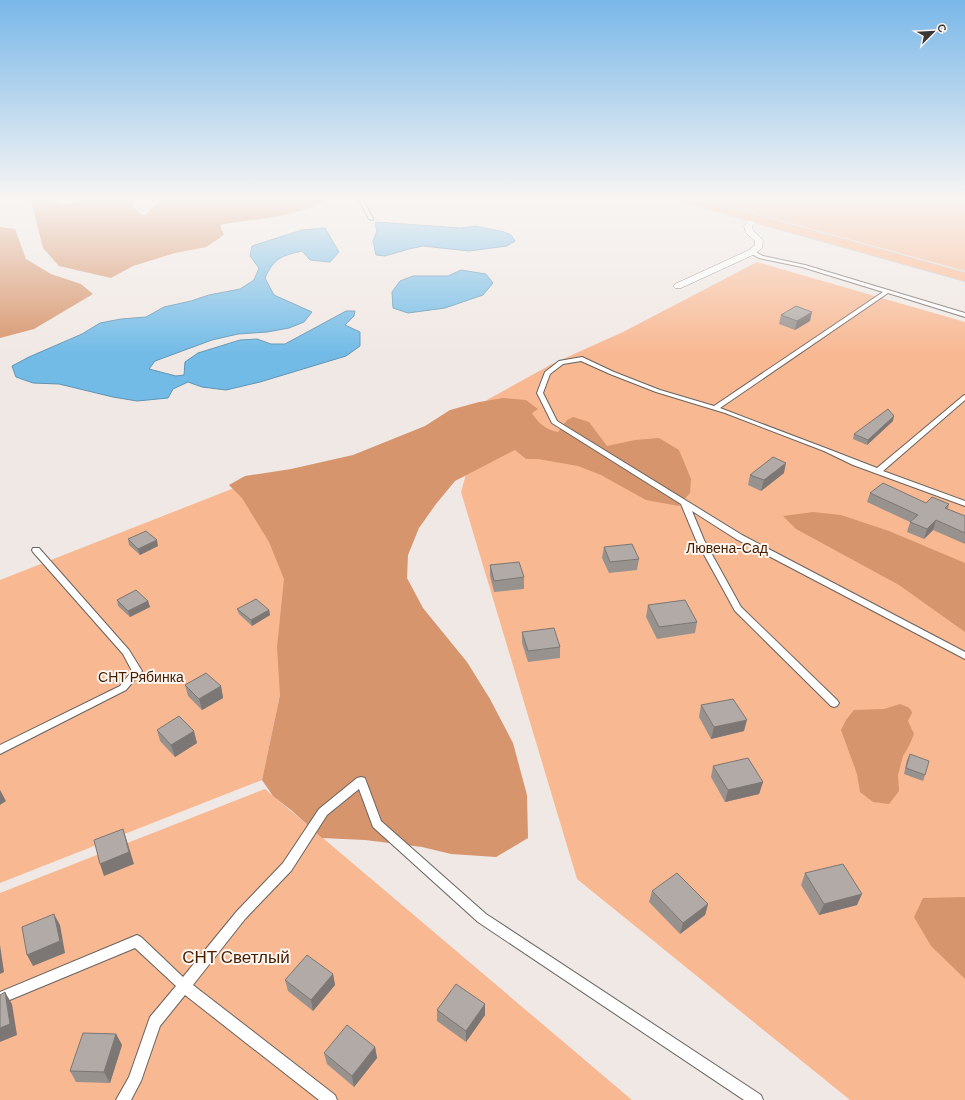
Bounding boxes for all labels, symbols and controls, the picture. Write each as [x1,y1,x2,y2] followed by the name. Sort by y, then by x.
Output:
[913,12,953,52] north arrow
[935,21,950,34] text: С
[686,539,768,556] park label: Лювена-Сад
[98,668,184,685] park label: СНТ Рябинка
[182,946,290,966] park label: СНТ Светлый

